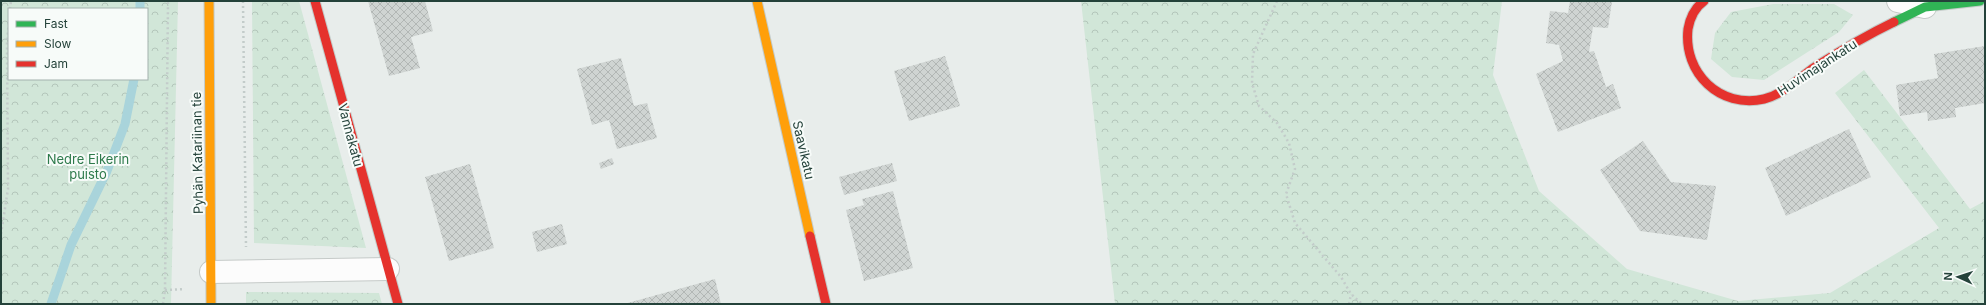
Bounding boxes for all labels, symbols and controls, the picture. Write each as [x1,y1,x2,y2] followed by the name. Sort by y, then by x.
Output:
[8,8,148,80] legend
[44,16,68,31] text: Fast
[44,36,72,51] text: Slow
[1774,36,1860,98] street label: Huvimajankatu
[44,56,68,71] text: Jam
[188,92,206,214] street label: Pyhän Katariinan tie
[335,102,367,168] street label: Vannakatu
[790,119,818,181] street label: Saavikatu
[47,151,129,182] park label: Nedre Eikerin puisto
[1938,257,1978,297] north arrow
[1941,272,1955,281] text: N

